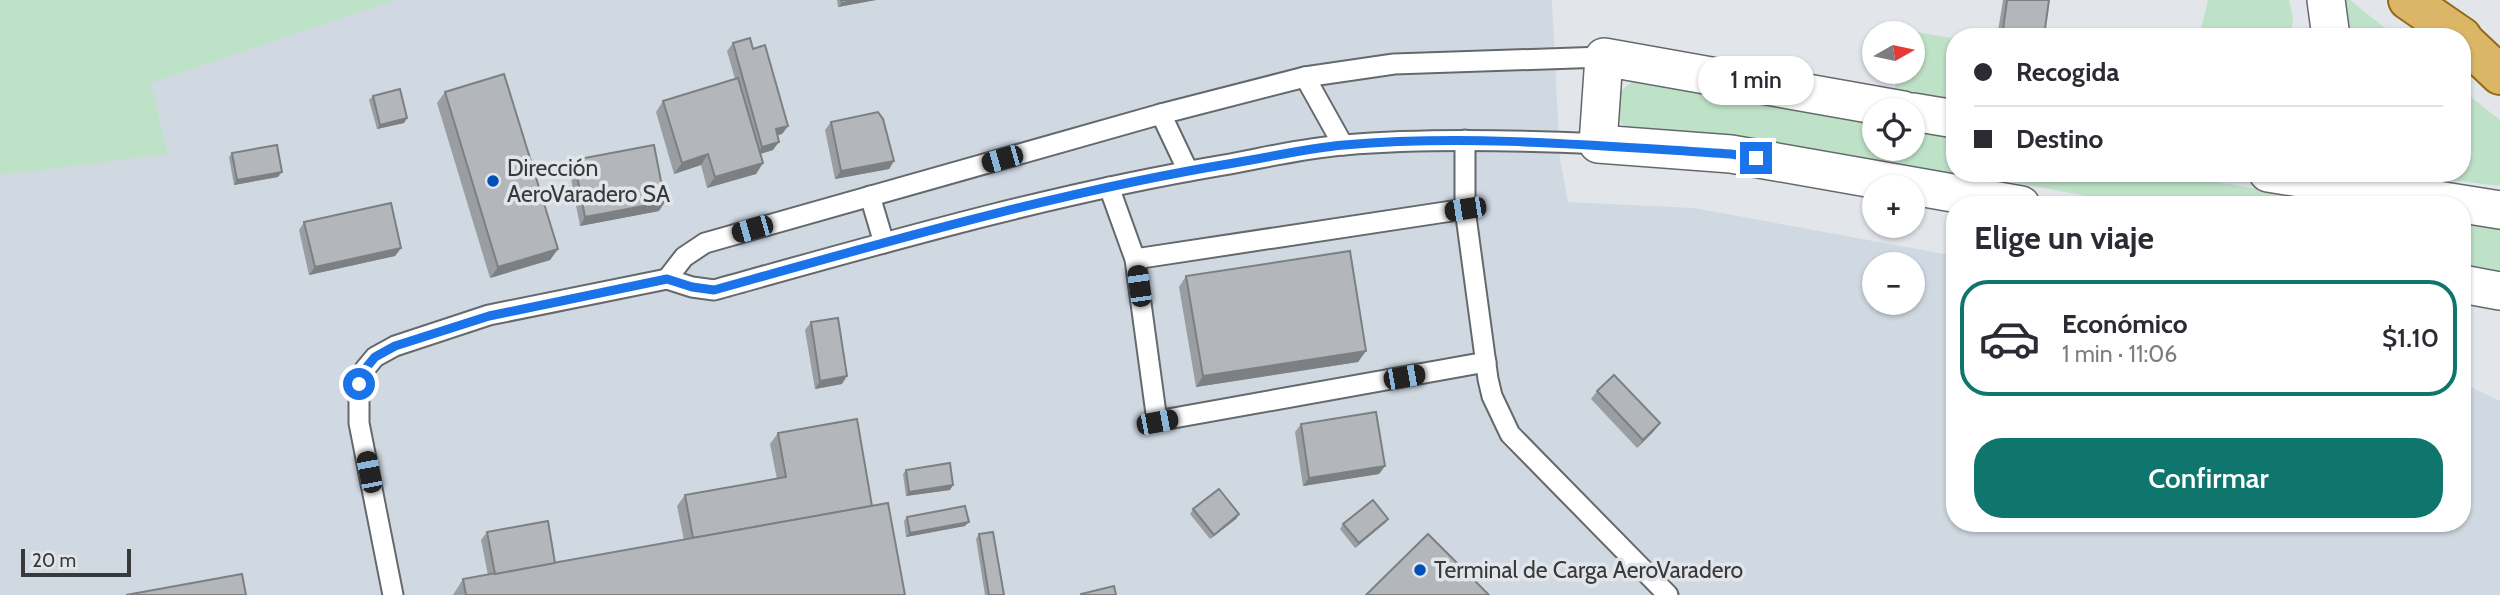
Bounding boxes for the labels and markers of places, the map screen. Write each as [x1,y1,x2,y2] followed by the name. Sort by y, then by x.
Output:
[507,154,670,208] place label: Dirección AeroVaradero SA
[485,173,501,189] marker: Dirección AeroVaradero SA
[1434,556,1743,584] place label: Terminal de Carga AeroVaradero
[1412,562,1428,578] marker: Terminal de Carga AeroVaradero

